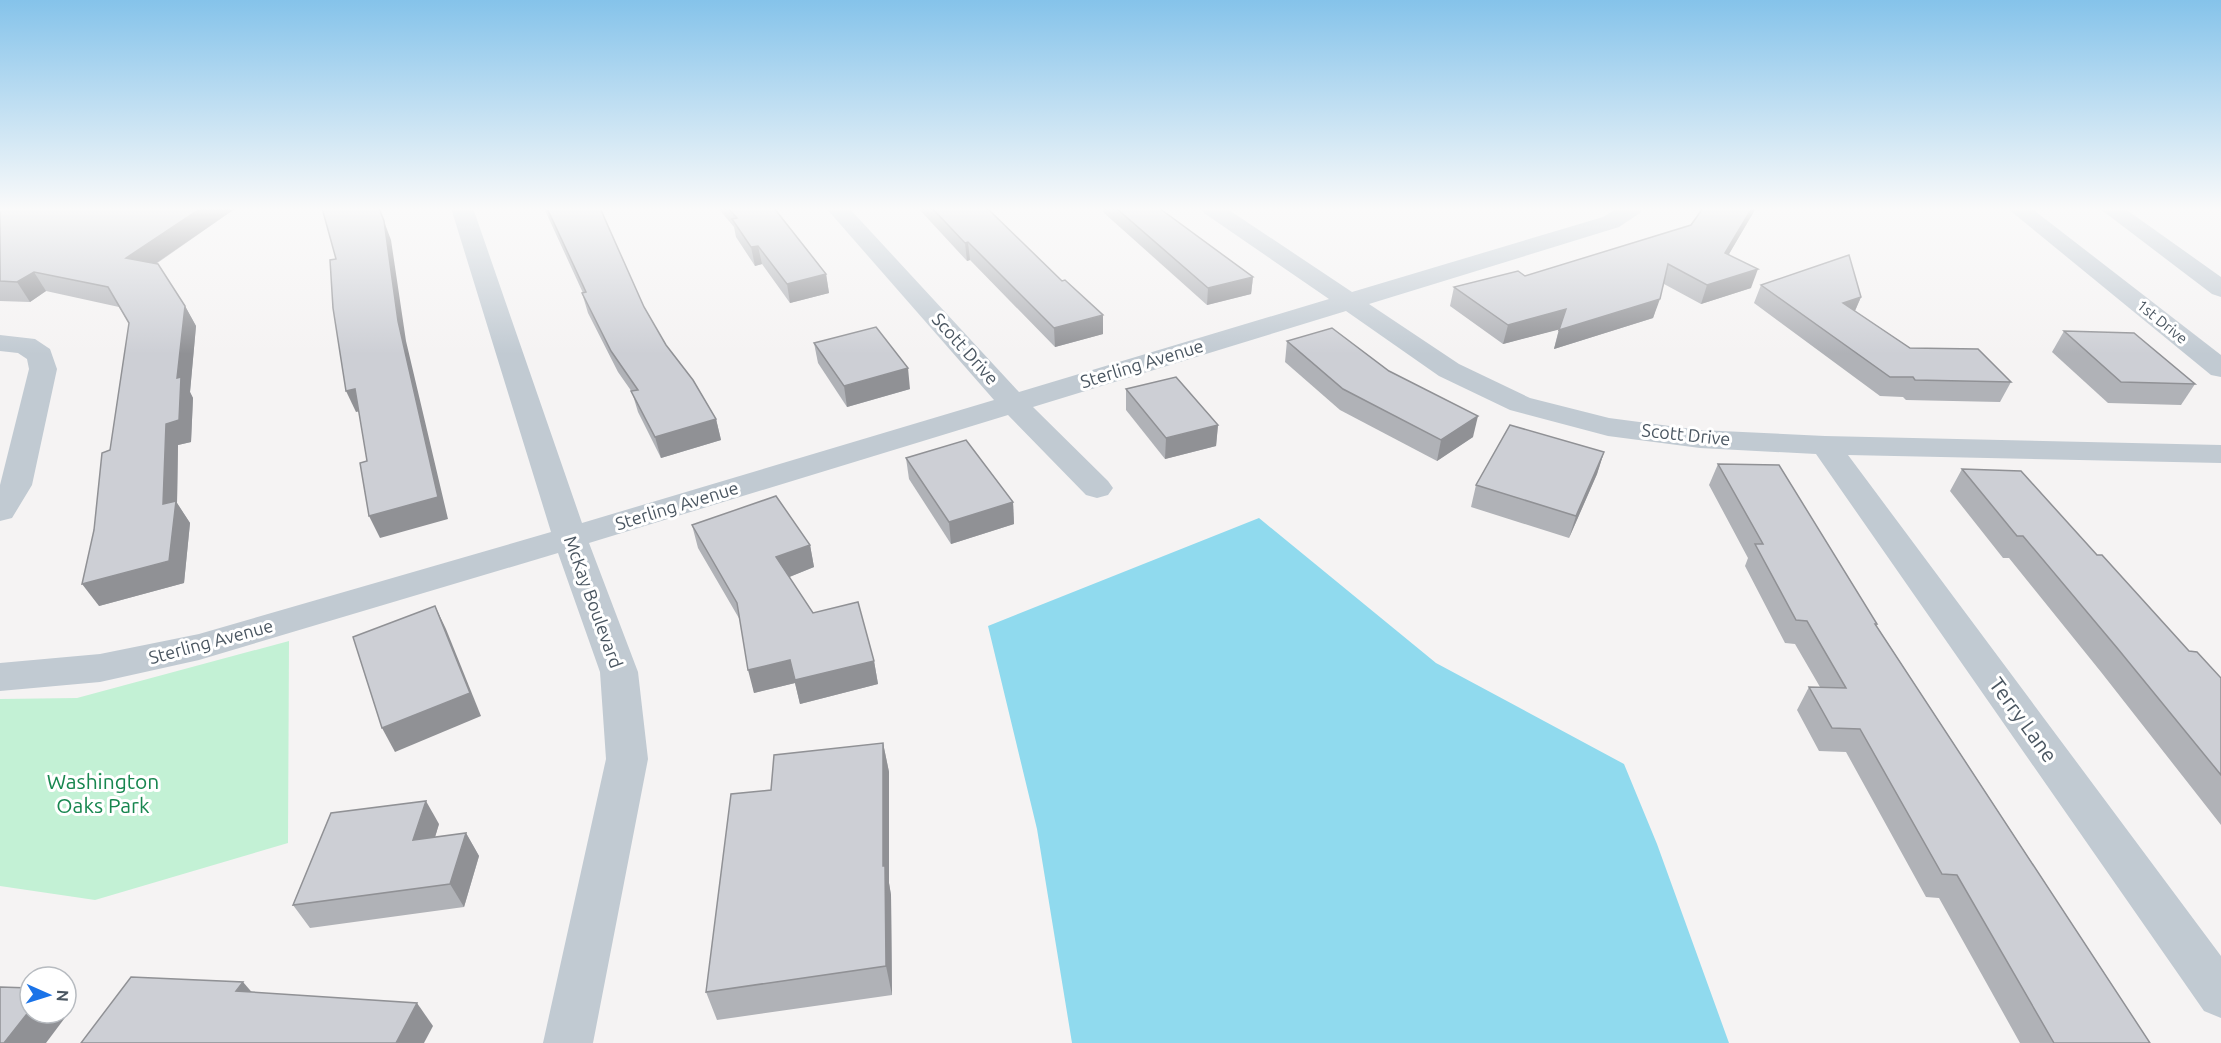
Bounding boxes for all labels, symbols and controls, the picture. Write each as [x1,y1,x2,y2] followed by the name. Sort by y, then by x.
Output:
[2134,296,2191,347] street label: 1st Drive
[928,309,1003,388] street label: Scott Drive
[1078,335,1206,391] street label: Sterling Avenue
[1641,419,1731,449] street label: Scott Drive
[613,477,741,533] street label: Sterling Avenue
[561,533,627,670] street label: McKay Boulevard
[146,615,275,667] street label: Sterling Avenue
[1985,672,2063,766] street label: Terry Lane
[47,769,159,817] park label: Washington Oaks Park
[18,965,78,1025] north arrow
[54,989,72,1002] text: N

